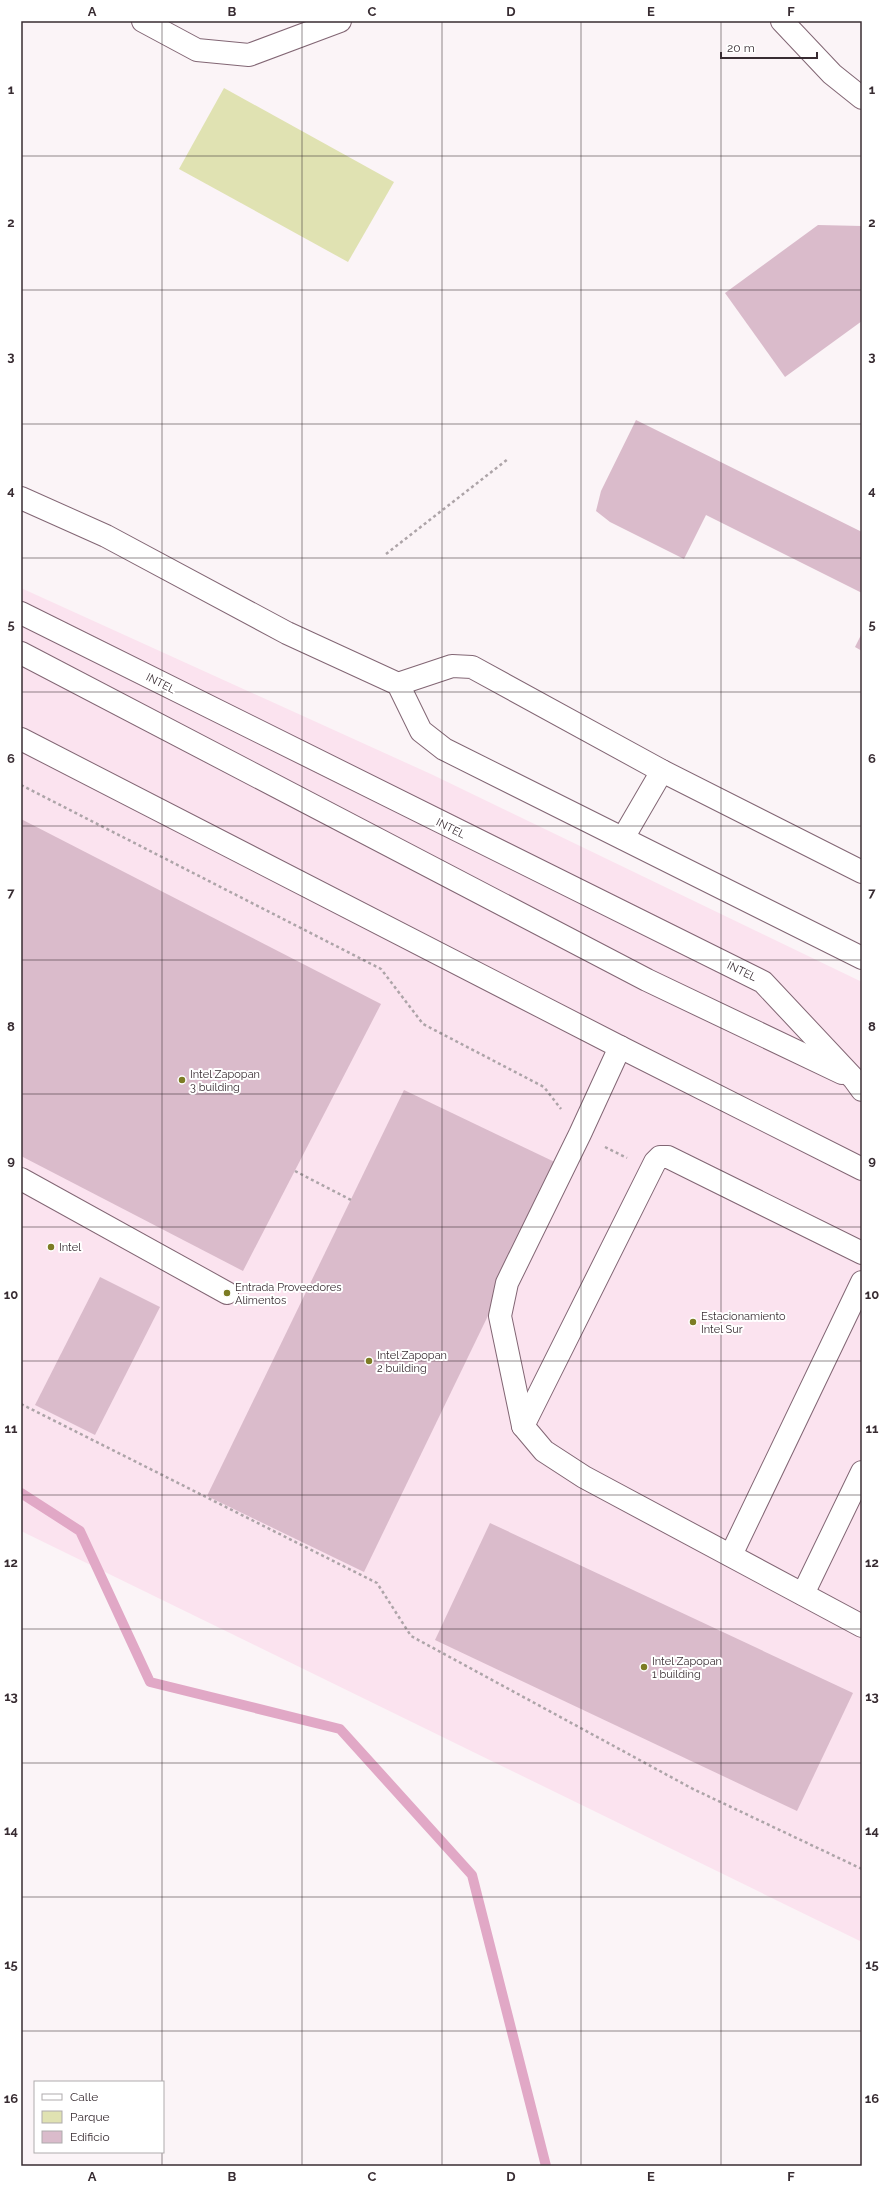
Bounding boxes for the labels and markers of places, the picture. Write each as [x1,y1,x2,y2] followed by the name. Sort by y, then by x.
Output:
[190,1068,260,1094] place label: Intel Zapopan 3 building
[177,1075,187,1085] marker: Intel Zapopan 3 building
[59,1241,81,1254] place label: Intel
[46,1242,56,1252] marker: Intel
[235,1281,341,1307] place label: Entrada Proveedores Alimentos
[222,1288,232,1298] marker: Entrada Proveedores Alimentos
[701,1310,786,1336] place label: Estacionamiento Intel Sur
[688,1317,698,1327] marker: Estacionamiento Intel Sur
[377,1349,447,1375] place label: Intel Zapopan 2 building
[364,1356,374,1366] marker: Intel Zapopan 2 building
[652,1655,722,1681] place label: Intel Zapopan 1 building
[639,1662,649,1672] marker: Intel Zapopan 1 building

